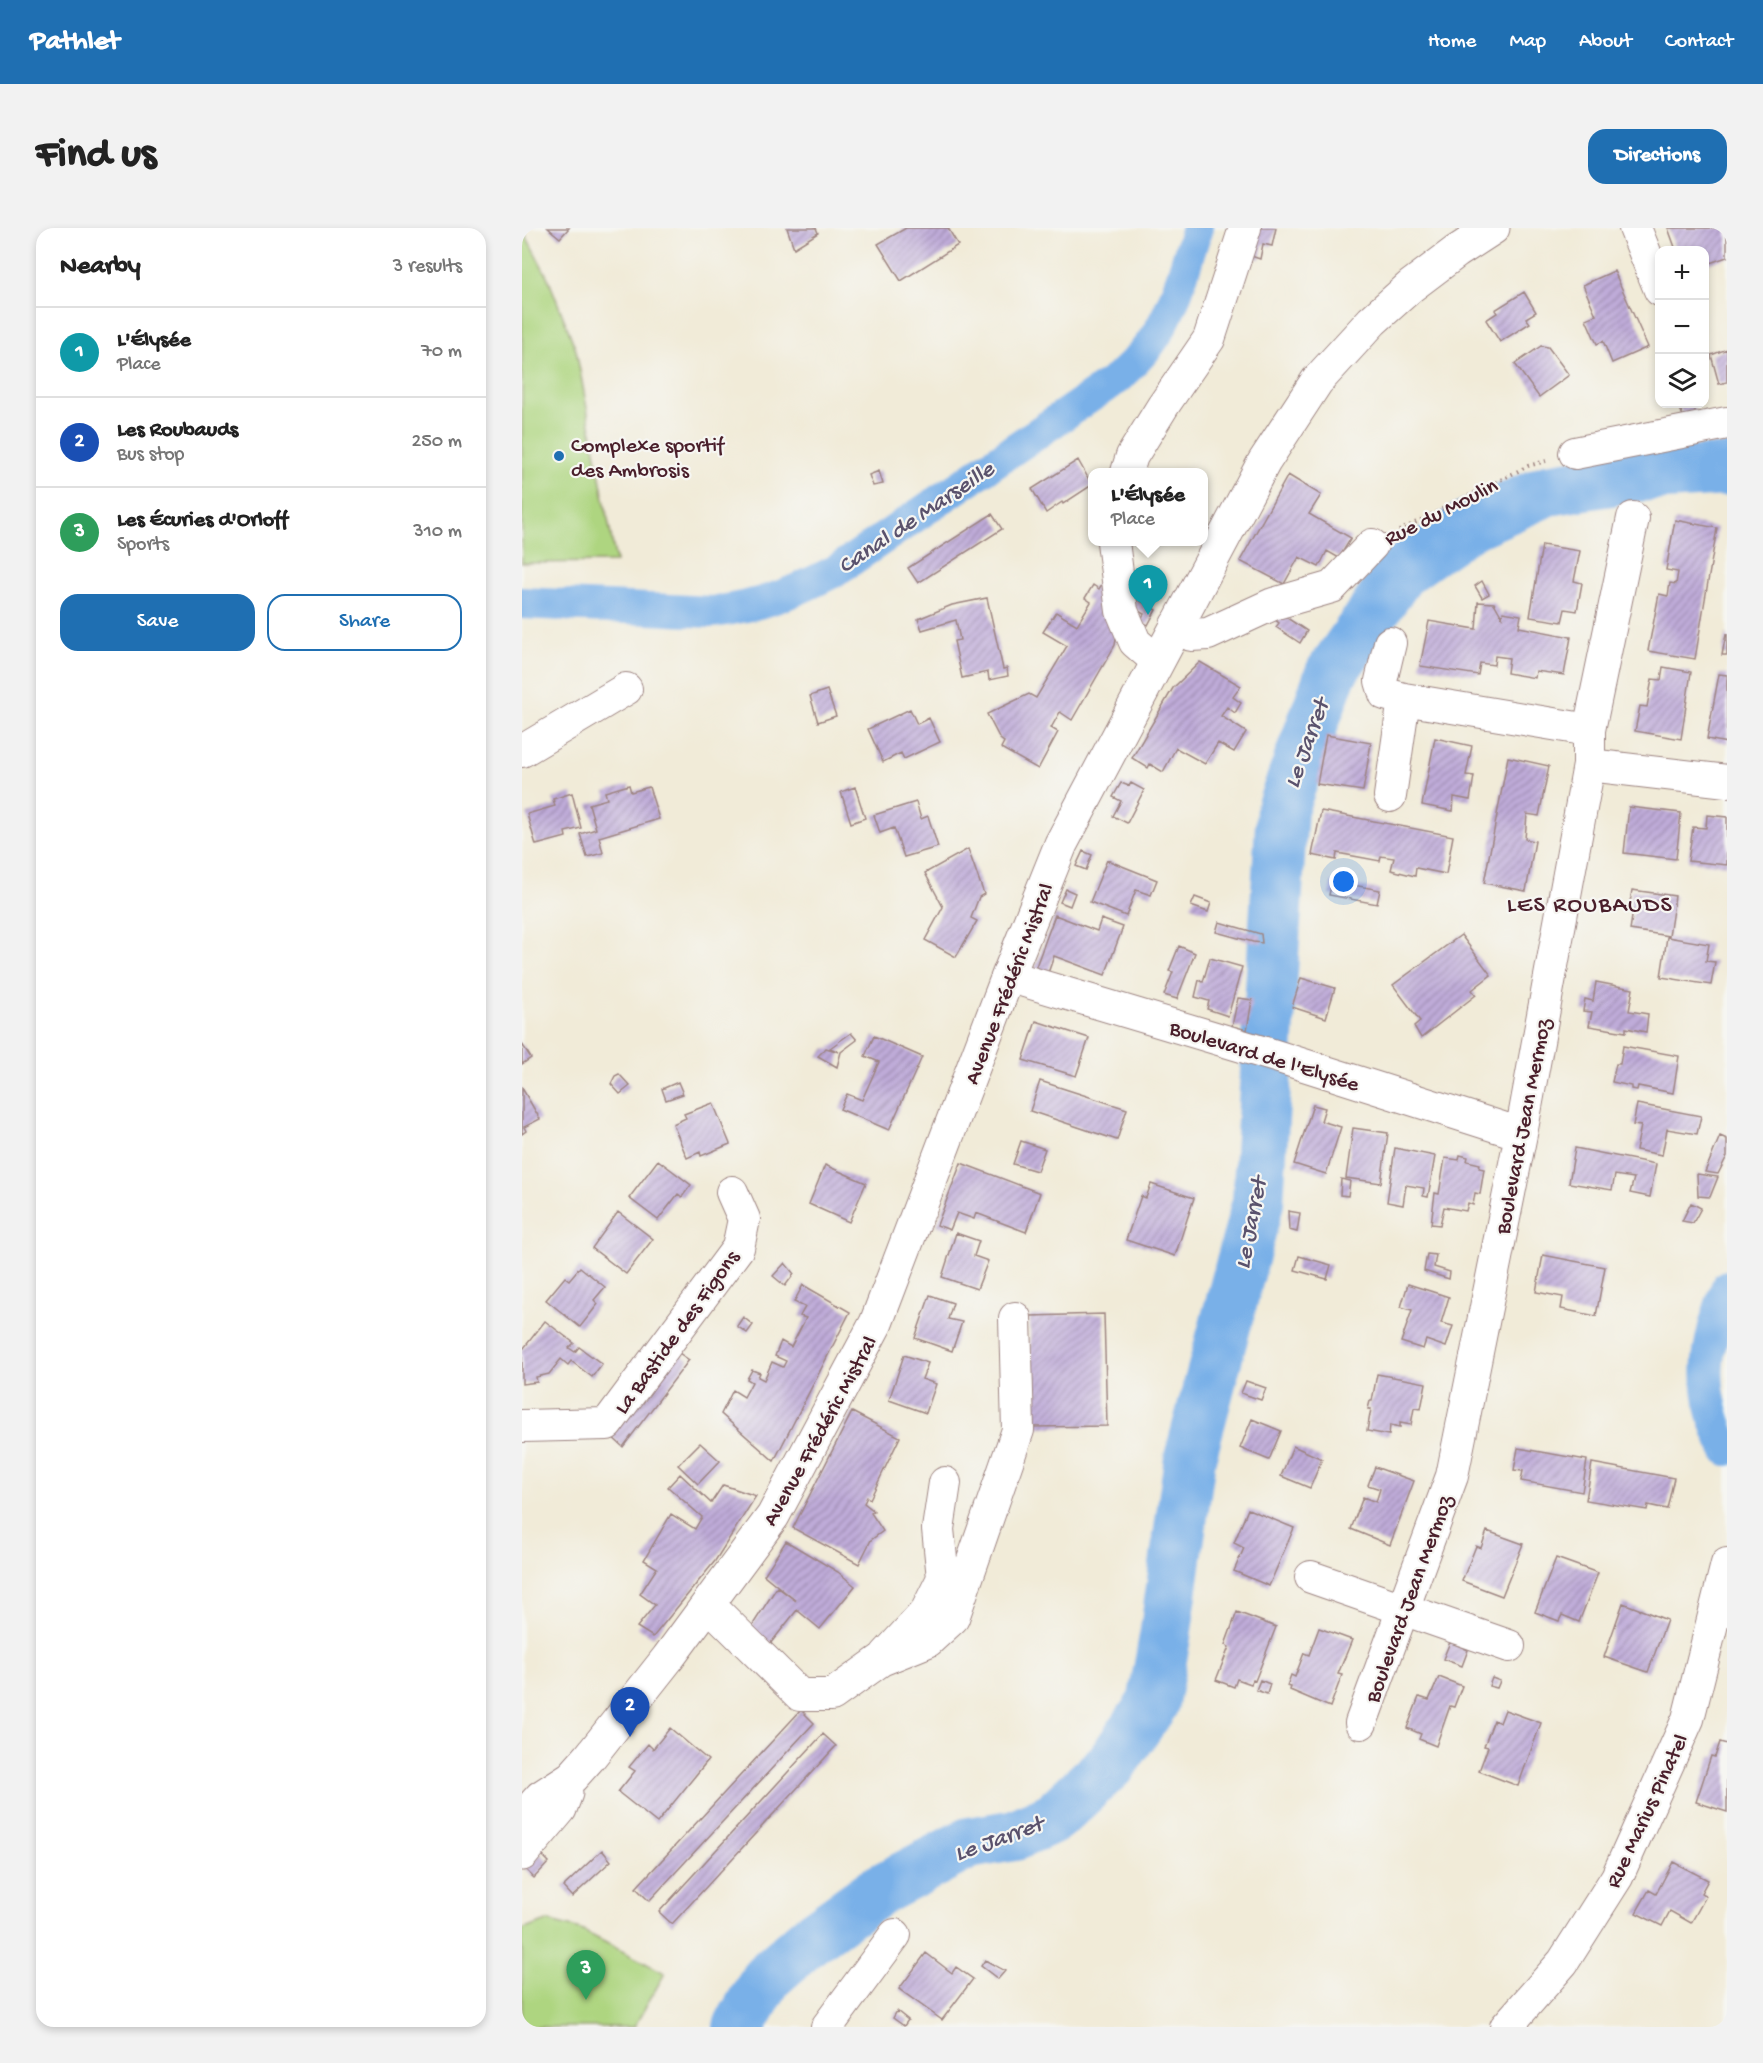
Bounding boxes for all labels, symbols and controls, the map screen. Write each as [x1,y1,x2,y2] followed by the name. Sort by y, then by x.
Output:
[30,26,120,59] text: Pathlet
[1428,30,1476,55] text: Home
[1509,30,1546,55] text: Map
[1579,30,1632,55] text: About
[1665,30,1733,55] text: Contact
[1588,129,1727,184] button: Directions
[36,132,156,181] text: Find us
[1655,246,1709,408] map controls
[1655,246,1709,300] button: +
[60,252,141,283] text: Nearby
[393,256,462,279] text: 3 results
[1655,300,1709,354] button: −
[117,328,191,354] text: L'Élysée
[75,341,84,364] text: 1
[421,341,462,364] text: 70 m
[117,354,161,377] text: Place
[1655,354,1709,408] button: layers
[117,418,238,444] text: Les Roubauds
[75,431,84,454] text: 2
[411,431,462,454] text: 250 m
[571,434,726,485] place label: Complexe sportif des Ambrosis
[117,444,184,467] text: Bus stop
[552,449,566,463] marker: Complexe sportif des Ambrosis
[833,455,1002,582] water label: Canal de Marseille
[1088,468,1208,546] popup
[1381,474,1503,553] street label: Rue du Moulin
[1111,483,1185,509] text: L'Élysée
[117,508,288,534] text: Les Écuries d'Orloff
[1111,509,1155,532] text: Place
[74,521,85,544] text: 3
[413,521,462,544] text: 310 m
[117,534,169,557] text: Sports
[1128,566,1168,615] pin: 1
[60,594,255,651] button: Save
[267,594,462,651] button: Share
[1279,692,1339,792] water label: Le Jarret
[1329,867,1358,896] your location
[960,880,1061,1089] street label: Avenue Frédéric Mistral
[1507,892,1673,921] district label: LES ROUBAUDS
[1165,1016,1362,1099] street label: Boulevard de l'Elysée
[1491,1016,1559,1238] street label: Boulevard Jean Mermoz
[1229,1172,1276,1272] water label: Le Jarret
[610,1246,747,1420] street label: La Bastide des Figons
[758,1332,885,1531] street label: Avenue Frédéric Mistral
[1361,1491,1461,1708] street label: Boulevard Jean Mermoz
[610,1688,650,1737] pin: 2
[1602,1730,1696,1893] street label: Rue Marius Pinatel
[951,1809,1051,1870] water label: Le Jarret
[566,1950,606,2000] pin: 3

